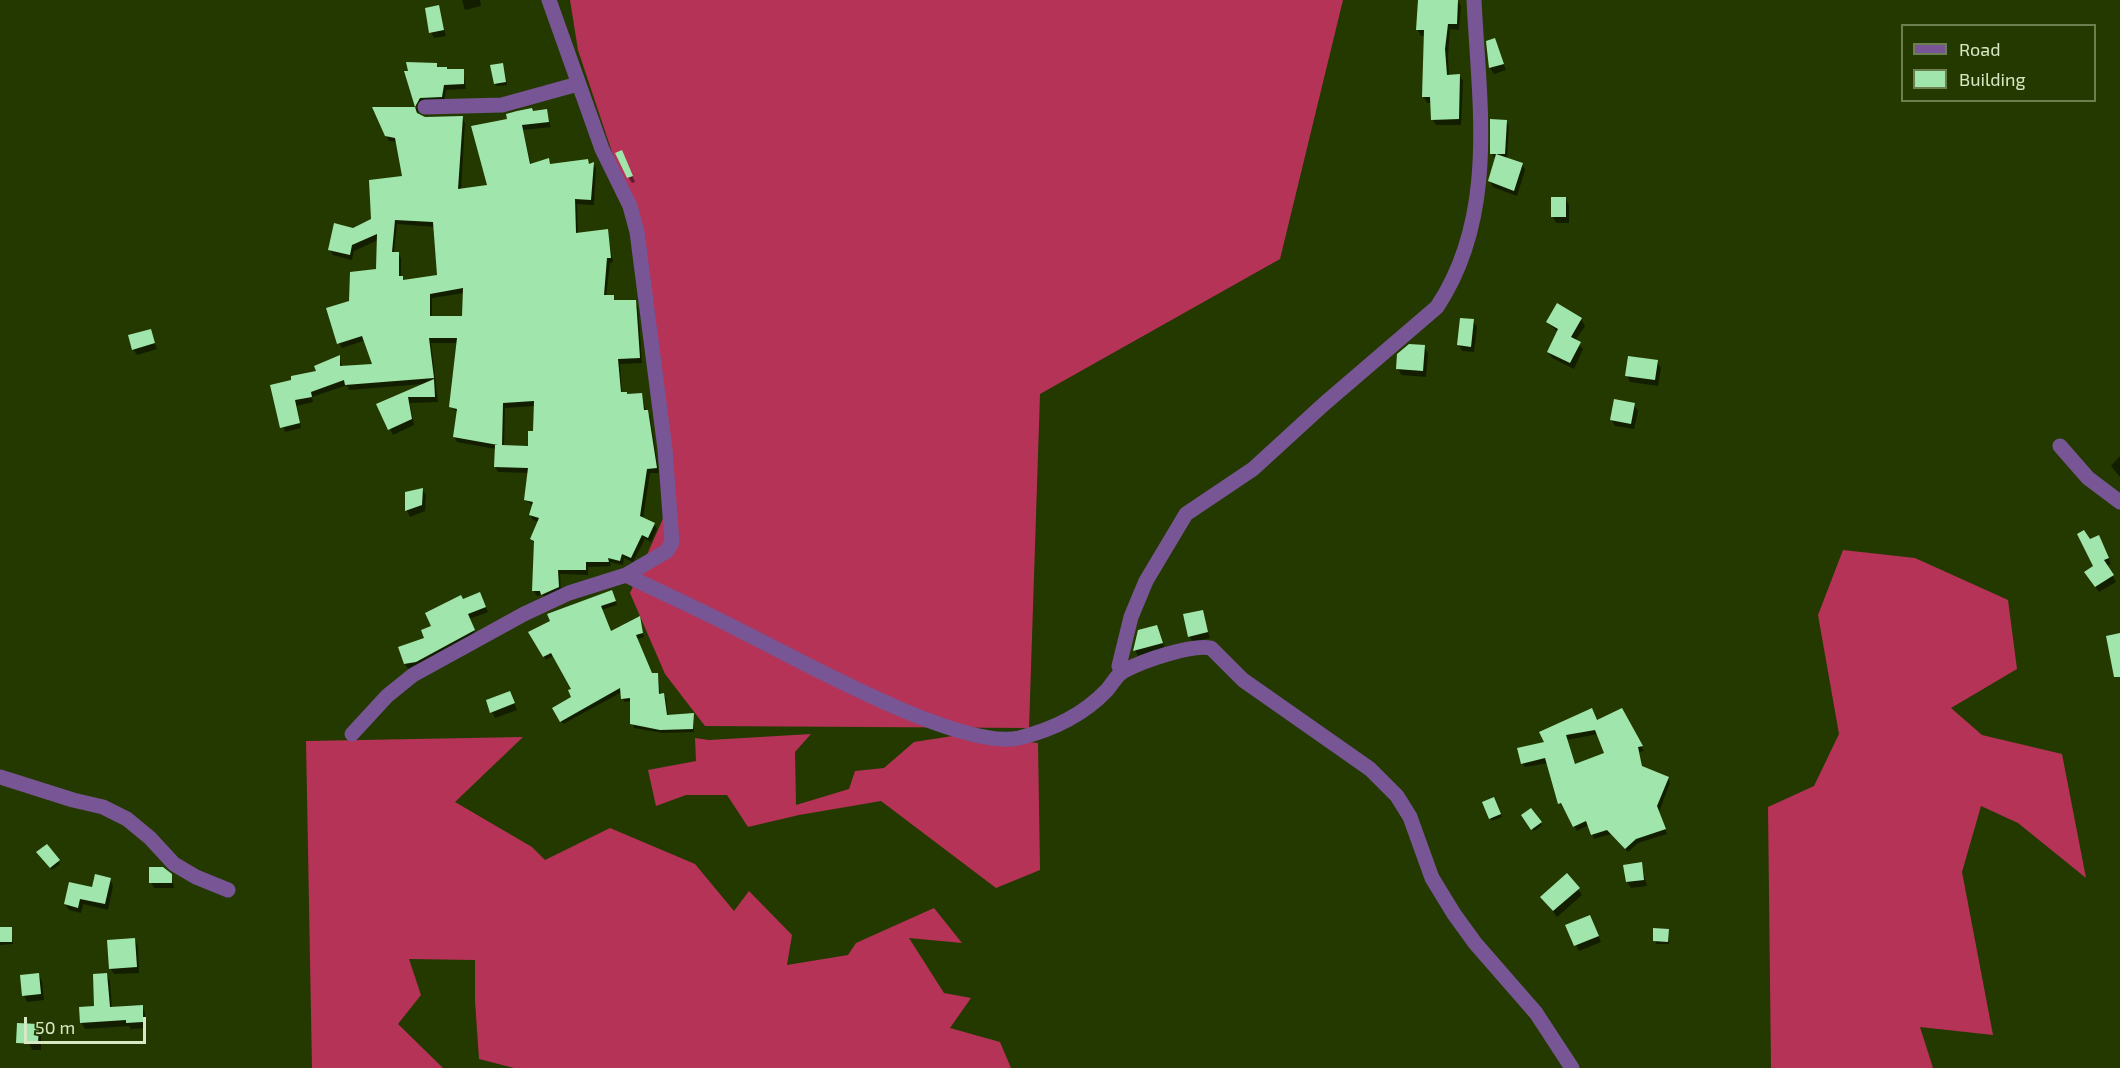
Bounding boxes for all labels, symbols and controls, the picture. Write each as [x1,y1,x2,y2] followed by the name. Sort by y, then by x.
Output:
[1901,24,2096,102] legend
[1959,38,2000,60] text: Road
[1959,68,2026,90] text: Building
[27,1005,148,1043] scale bar
[35,1016,75,1038] text: 50 m

